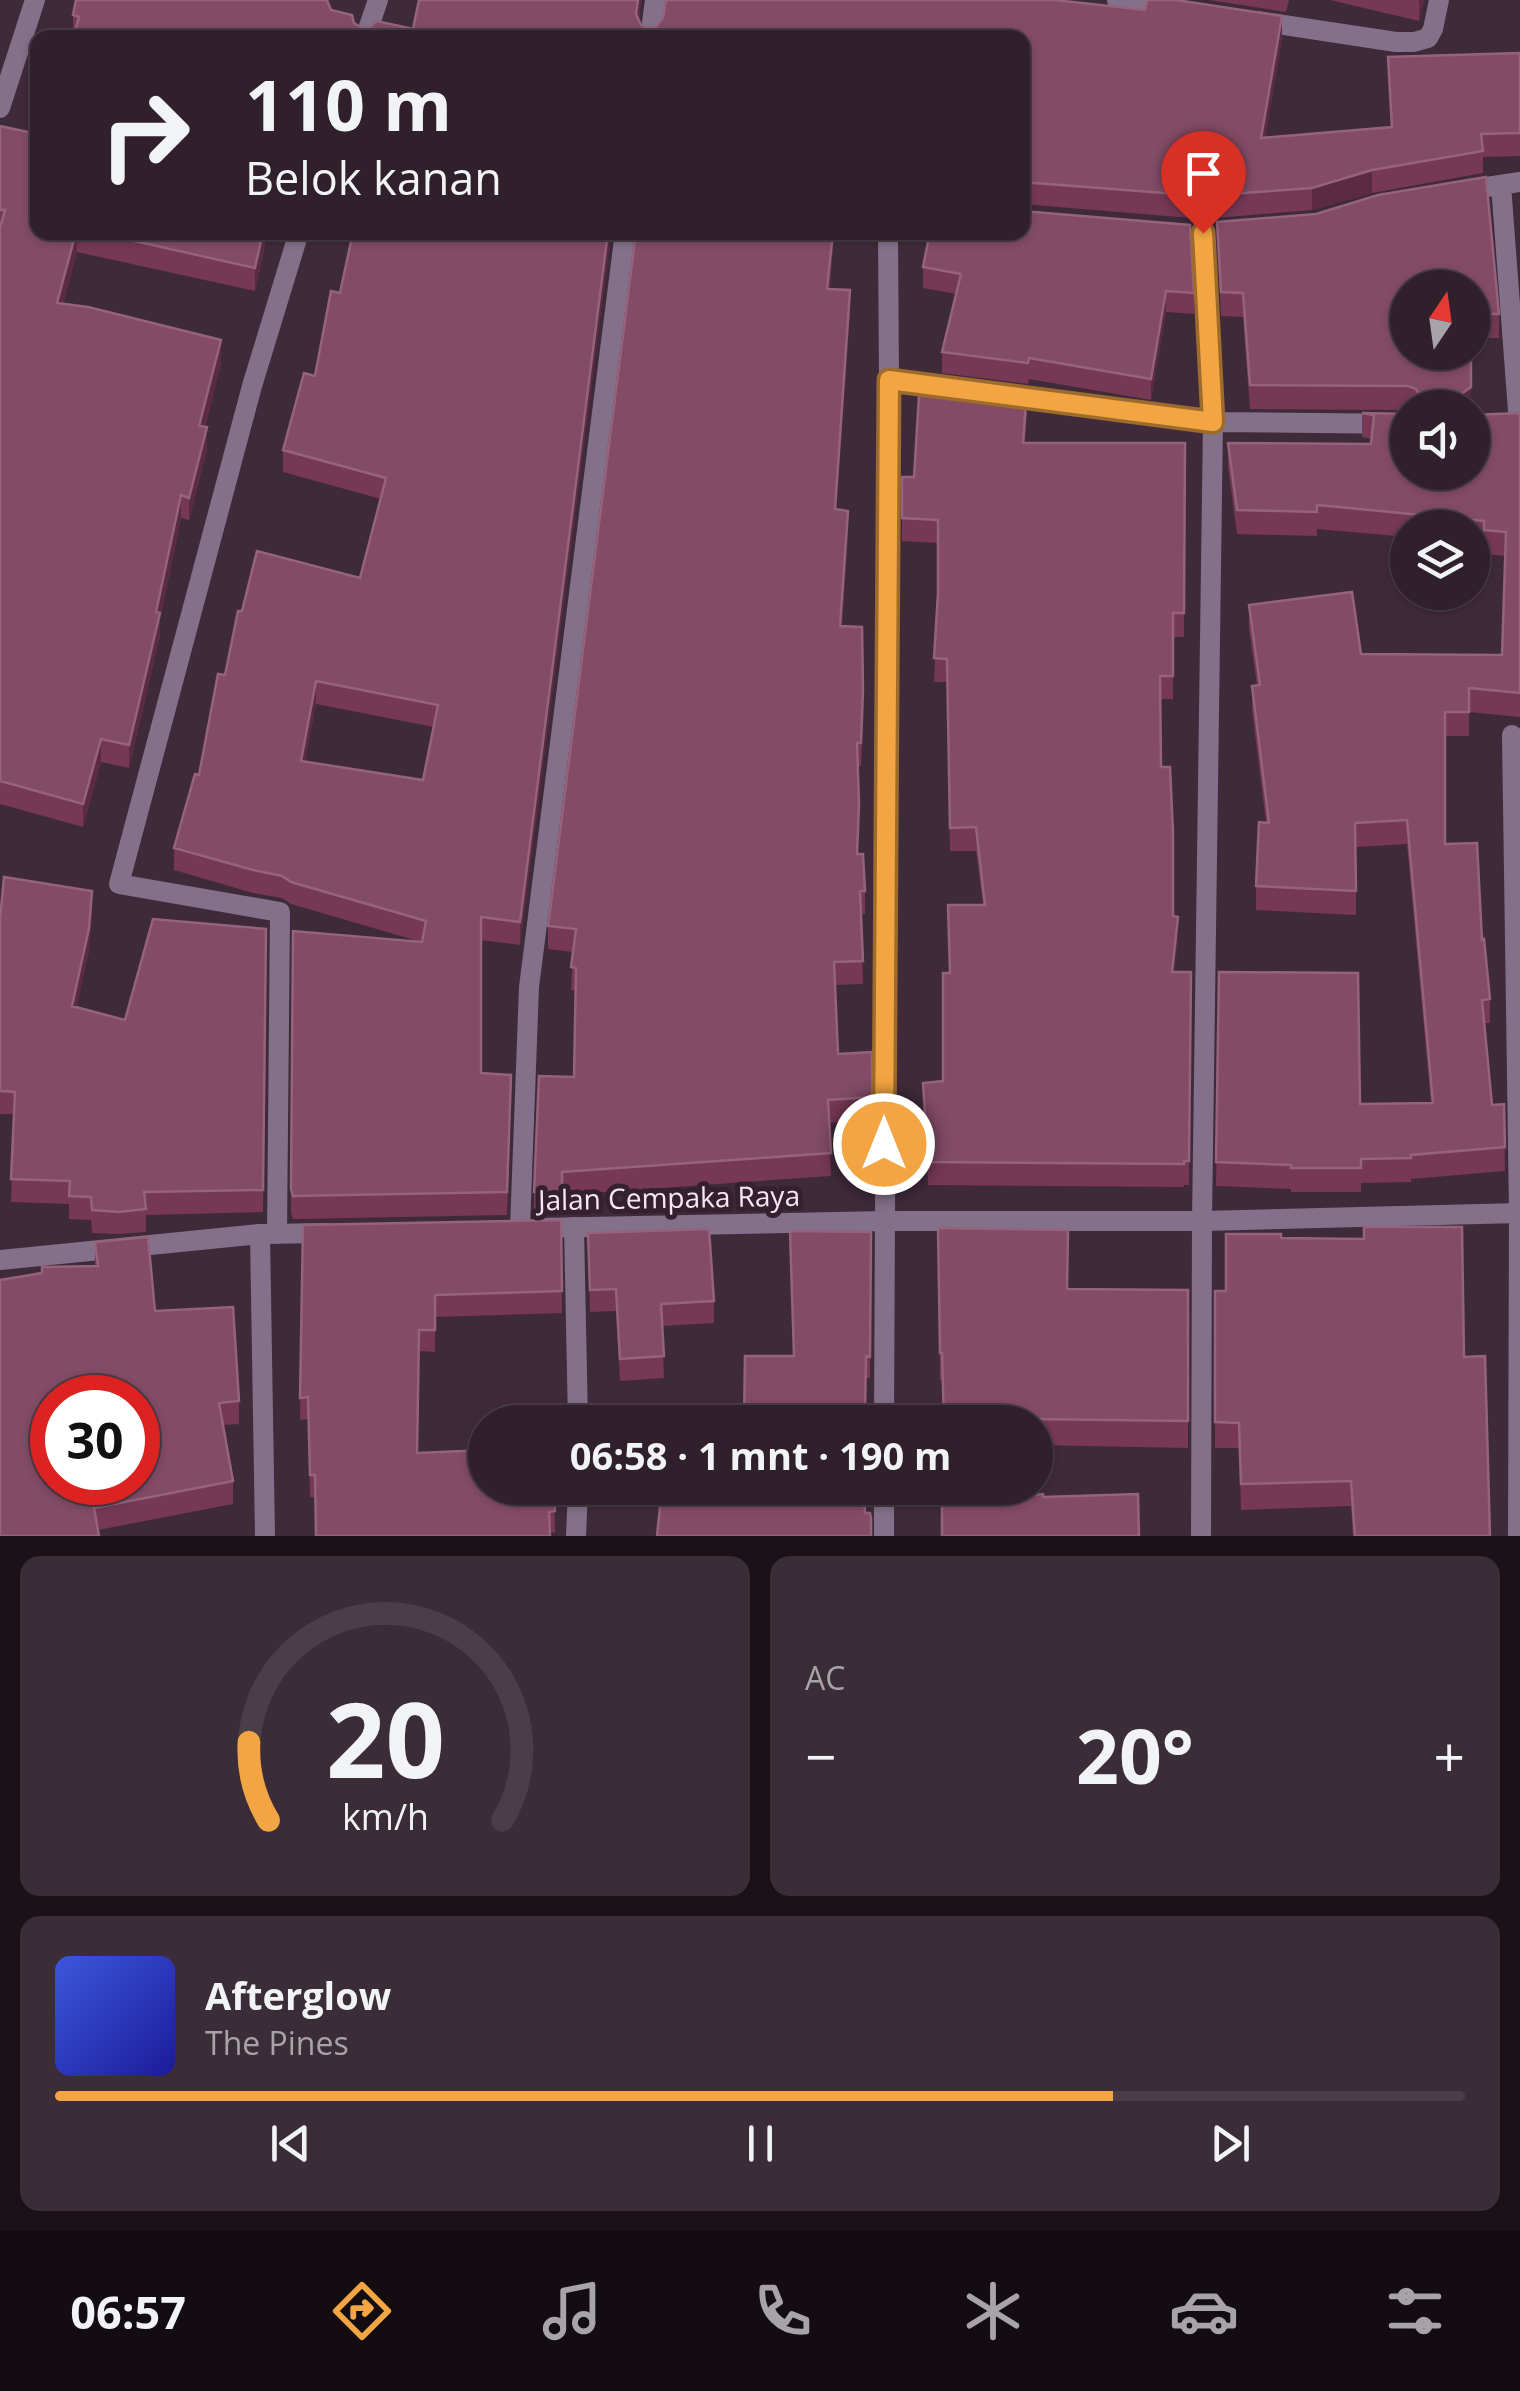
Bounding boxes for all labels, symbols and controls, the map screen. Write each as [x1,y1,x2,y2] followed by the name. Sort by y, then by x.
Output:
[245,56,452,152] text: 110 m
[80,70,210,200] icon: right
[1161,131,1246,234] pin
[1176,146,1231,201] icon: arrive
[245,147,502,208] text: Belok kanan
[1390,270,1490,370] north arrow
[1390,270,1490,610] map controls
[1390,390,1490,490] button: sound
[1390,510,1490,610] button: layers
[832,1092,936,1196] position arrow
[535,1176,800,1218] street label: Jalan Cempaka Raya
[30,1375,160,1505] speed limit sign: 30
[570,1429,951,1481] text: 06:58 · 1 mnt · 190 m
[805,1656,845,1699] text: AC
[326,1667,444,1808] text: 20
[1076,1704,1194,1806] text: 20°
[805,1718,836,1793] text: −
[1434,1718,1465,1793] text: +
[342,1792,428,1840] text: km/h
[205,1969,391,2021] text: Afterglow
[205,2021,349,2064] text: The Pines
[263,2116,318,2171] icon: previous
[733,2116,788,2171] icon: pause
[1203,2116,1258,2171] icon: next
[327,2276,397,2346] icon: directions
[537,2276,607,2346] icon: music
[748,2276,818,2346] icon: phone
[958,2276,1028,2346] icon: climate
[1169,2276,1239,2346] icon: car
[1380,2276,1450,2346] icon: filters
[70,2281,186,2342] text: 06:57

